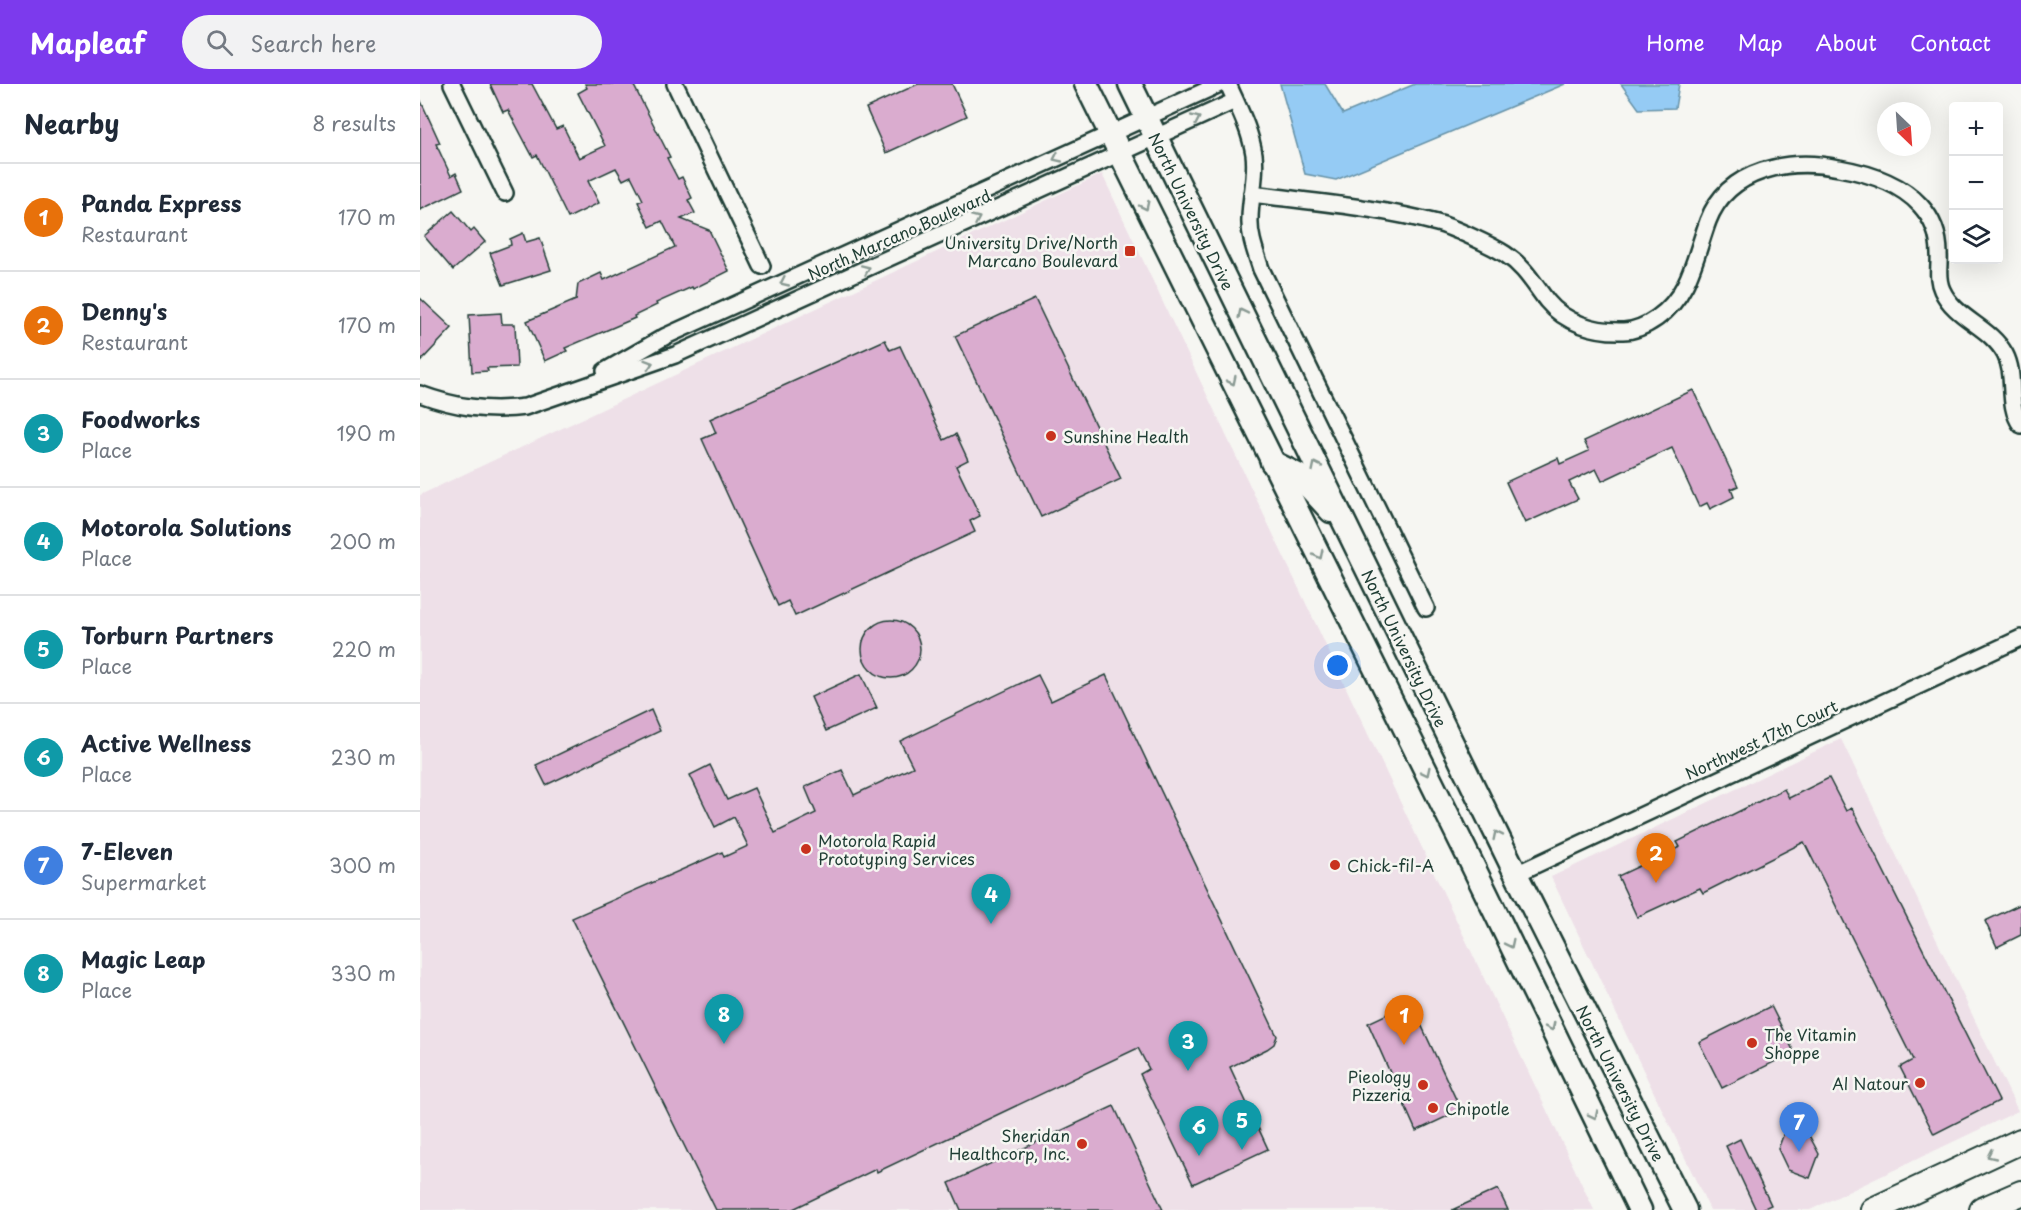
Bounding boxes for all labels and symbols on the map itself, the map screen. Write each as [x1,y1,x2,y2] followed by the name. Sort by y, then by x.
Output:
[1877,102,1931,156] north arrow
[1189,114,1200,126] one-way arrow
[1143,128,1241,294] street label: North University Drive
[1052,151,1063,163] one-way arrow
[804,183,995,285] street label: North Marcano Boulevard
[1138,200,1150,211] one-way arrow
[970,214,981,226] one-way arrow
[944,230,1118,272] place label: University Drive/North Marcano Boulevard
[1123,244,1137,258] marker: University Drive/North Marcano Boulevard
[859,264,870,276] one-way arrow
[779,275,790,287] one-way arrow
[1237,308,1249,319] one-way arrow
[643,358,654,371] one-way arrow
[1225,374,1236,385] one-way arrow
[1063,424,1189,448] place label: Sunshine Health
[1044,429,1058,443] marker: Sunshine Health
[1312,461,1324,472] one-way arrow
[1311,549,1323,560] one-way arrow
[1356,565,1454,731] street label: North University Drive
[1323,651,1352,680] your location
[1681,693,1842,785] street label: Northwest 17th Court
[1419,766,1431,777] one-way arrow
[818,828,975,870] place label: Motorola Rapid Prototyping Services
[1493,831,1505,842] one-way arrow
[1636,834,1676,883] pin: 2
[799,842,813,856] marker: Motorola Rapid Prototyping Services
[1347,853,1434,877] place label: Chick-fil-A
[1328,858,1342,872] marker: Chick-fil-A
[972,874,1010,924] pin: 4
[1502,937,1514,948] one-way arrow
[704,994,744,1044] pin: 8
[1384,996,1424,1045] pin: 1
[1571,1001,1671,1165] street label: North University Drive
[1543,1021,1555,1032] one-way arrow
[1168,1022,1208,1071] pin: 3
[1764,1022,1857,1064] place label: The Vitamin Shoppe
[1745,1036,1759,1050] marker: The Vitamin Shoppe
[1348,1064,1411,1106] place label: Pieology Pizzeria
[1832,1071,1909,1095] place label: Al Natour
[1913,1076,1927,1090] marker: Al Natour
[1416,1078,1430,1092] marker: Pieology Pizzeria
[1445,1096,1510,1120] place label: Chipotle
[1222,1100,1262,1150] pin: 5
[1426,1101,1440,1115] marker: Chipotle
[1780,1102,1818,1152] pin: 7
[1180,1106,1218,1156] pin: 6
[1586,1109,1598,1120] one-way arrow
[949,1123,1070,1165] place label: Sheridan Healthcorp, Inc.
[1075,1137,1089,1151] marker: Sheridan Healthcorp, Inc.
[1987,1148,1998,1160] one-way arrow

